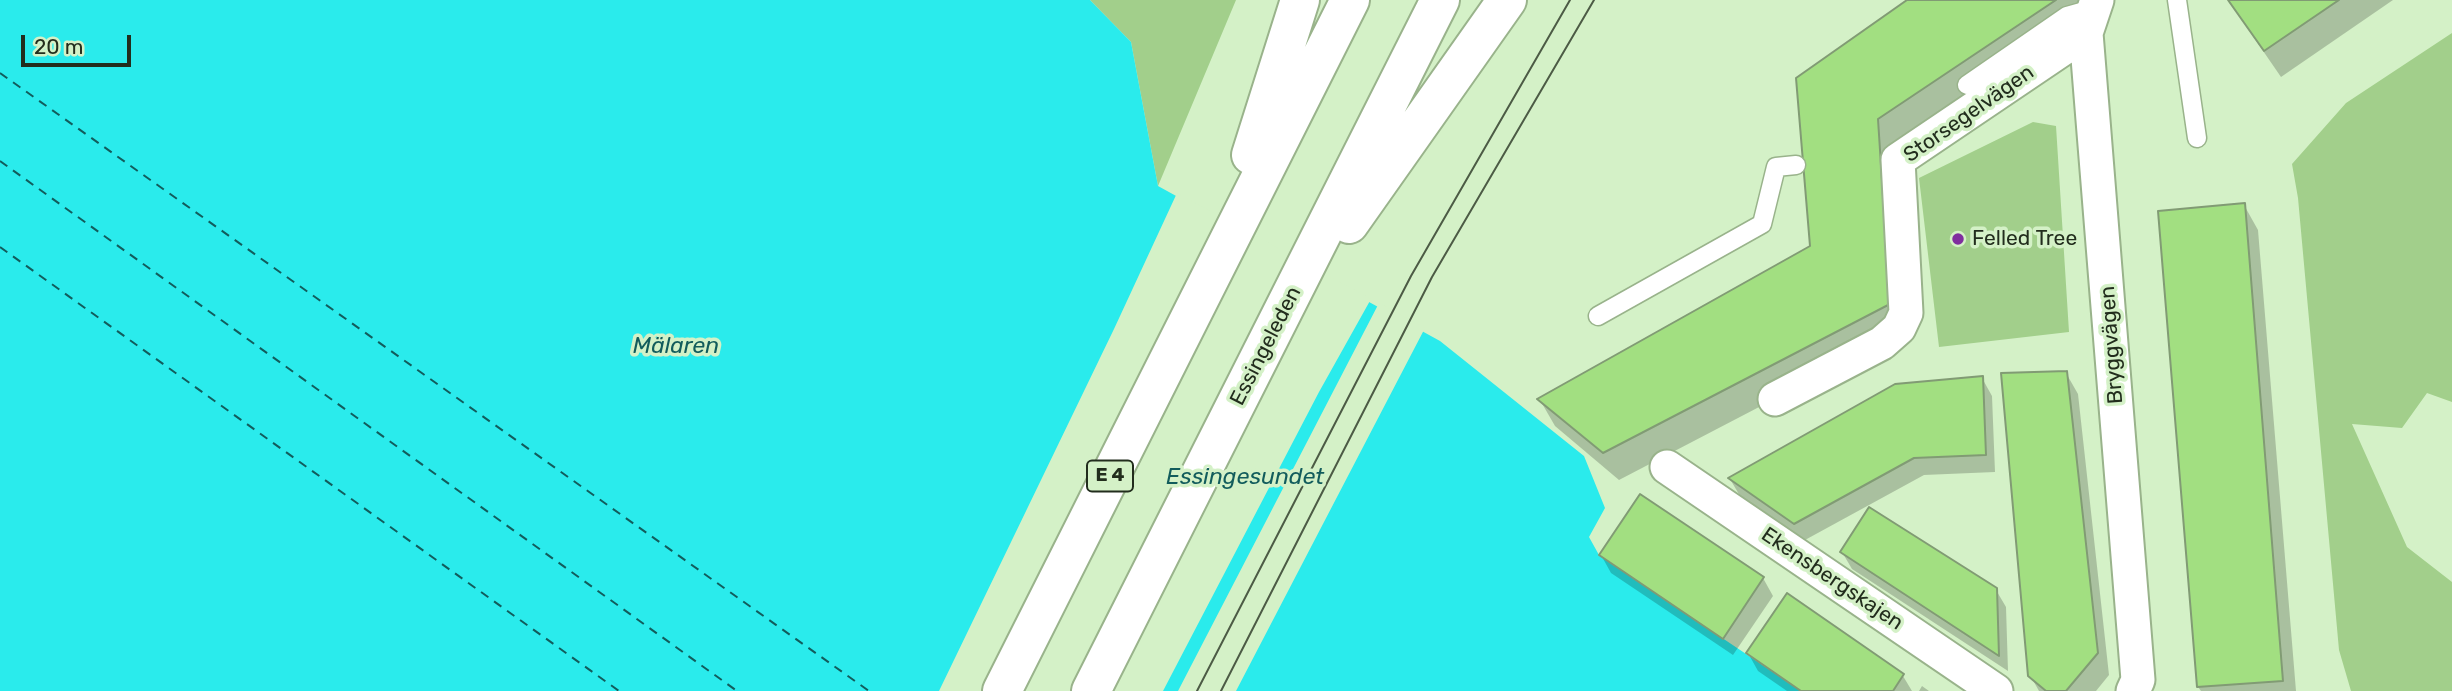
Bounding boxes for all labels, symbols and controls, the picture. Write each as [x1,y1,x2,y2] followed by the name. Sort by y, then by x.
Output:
[24,21,135,65] scale bar
[34,34,83,59] text: 20 m
[1899,60,2039,168] street label: Storsegelvägen
[1972,226,2077,252] place label: Felled Tree
[1950,231,1966,247] marker: Felled Tree
[1225,282,1307,410] street label: Essingeleden
[2095,285,2129,405] street label: Bryggvägen
[633,332,719,360] water label: Mälaren
[1087,461,1133,491] road number: E 4
[1166,463,1324,491] water label: Essingesundet
[1756,522,1908,636] street label: Ekensbergskajen

